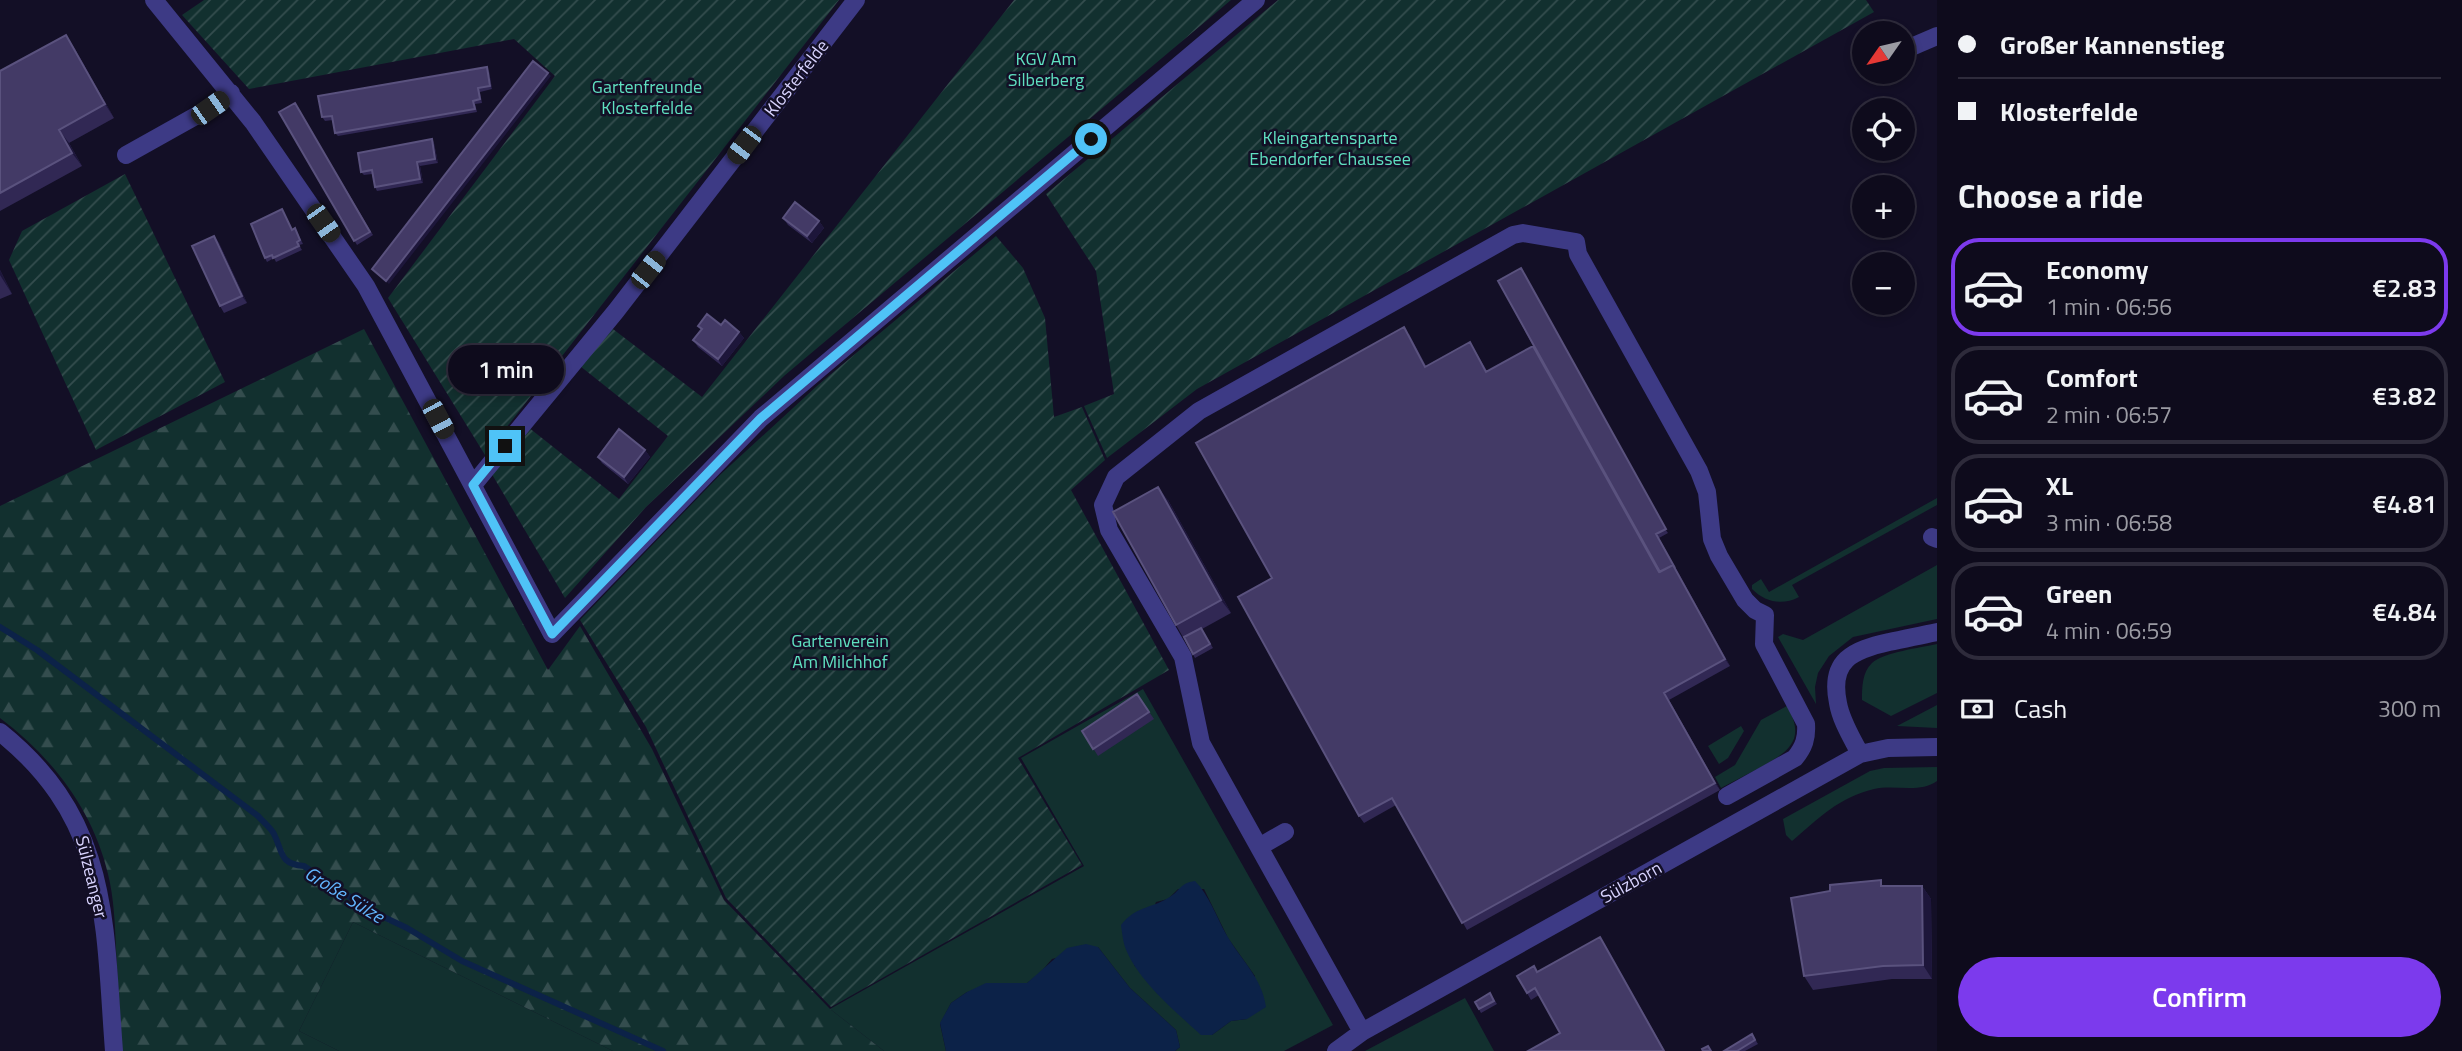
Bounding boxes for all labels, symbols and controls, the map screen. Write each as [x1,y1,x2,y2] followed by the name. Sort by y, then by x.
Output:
[1852,21,1914,84] north arrow
[1852,21,1915,315] map controls
[2000,25,2224,64] text: Großer Kannenstieg
[757,34,835,122] street label: Klosterfelde
[1008,45,1084,93] park label: KGV Am Silberberg
[592,73,702,121] park label: Gartenfreunde Klosterfelde
[187,87,234,129] car
[2000,92,2138,131] text: Klosterfelde
[1852,98,1915,161] button: locate
[723,122,766,168] car
[1075,123,1107,155] route start
[1249,124,1411,172] park label: Kleingartensparte Ebendorfer Chaussee
[1958,172,2143,220] text: Choose a ride
[1852,175,1915,238] button: +
[303,200,344,246] car
[627,247,670,293] car
[2046,250,2148,289] text: Economy
[1852,252,1915,315] button: −
[1962,256,2025,319] icon: car
[2373,268,2437,307] text: €2.83
[2046,289,2172,324] text: 1 min · 06:56
[447,344,563,394] callout: 1 min
[478,352,534,387] text: 1 min
[2046,358,2138,397] text: Comfort
[1962,364,2025,427] icon: car
[2373,376,2437,415] text: €3.82
[419,396,458,442] car
[2046,397,2172,432] text: 2 min · 06:57
[489,430,521,462] route end
[2046,466,2073,505] text: XL
[1962,472,2025,535] icon: car
[2373,484,2437,523] text: €4.81
[2046,505,2172,540] text: 3 min · 06:58
[2046,574,2112,613] text: Green
[1962,580,2025,643] icon: car
[2373,592,2437,631] text: €4.84
[2046,613,2172,648] text: 4 min · 06:59
[791,627,889,675] park label: Gartenverein Am Milchhof
[2014,689,2067,728] text: Cash
[1958,690,1996,728] icon: cash
[2378,691,2441,726] text: 300 m
[69,833,115,921] street label: Sülzeanger
[1595,854,1667,910] street label: Sülzborn
[300,858,391,930] water label: Große Sülze
[1958,957,2441,1037] button: Confirm

